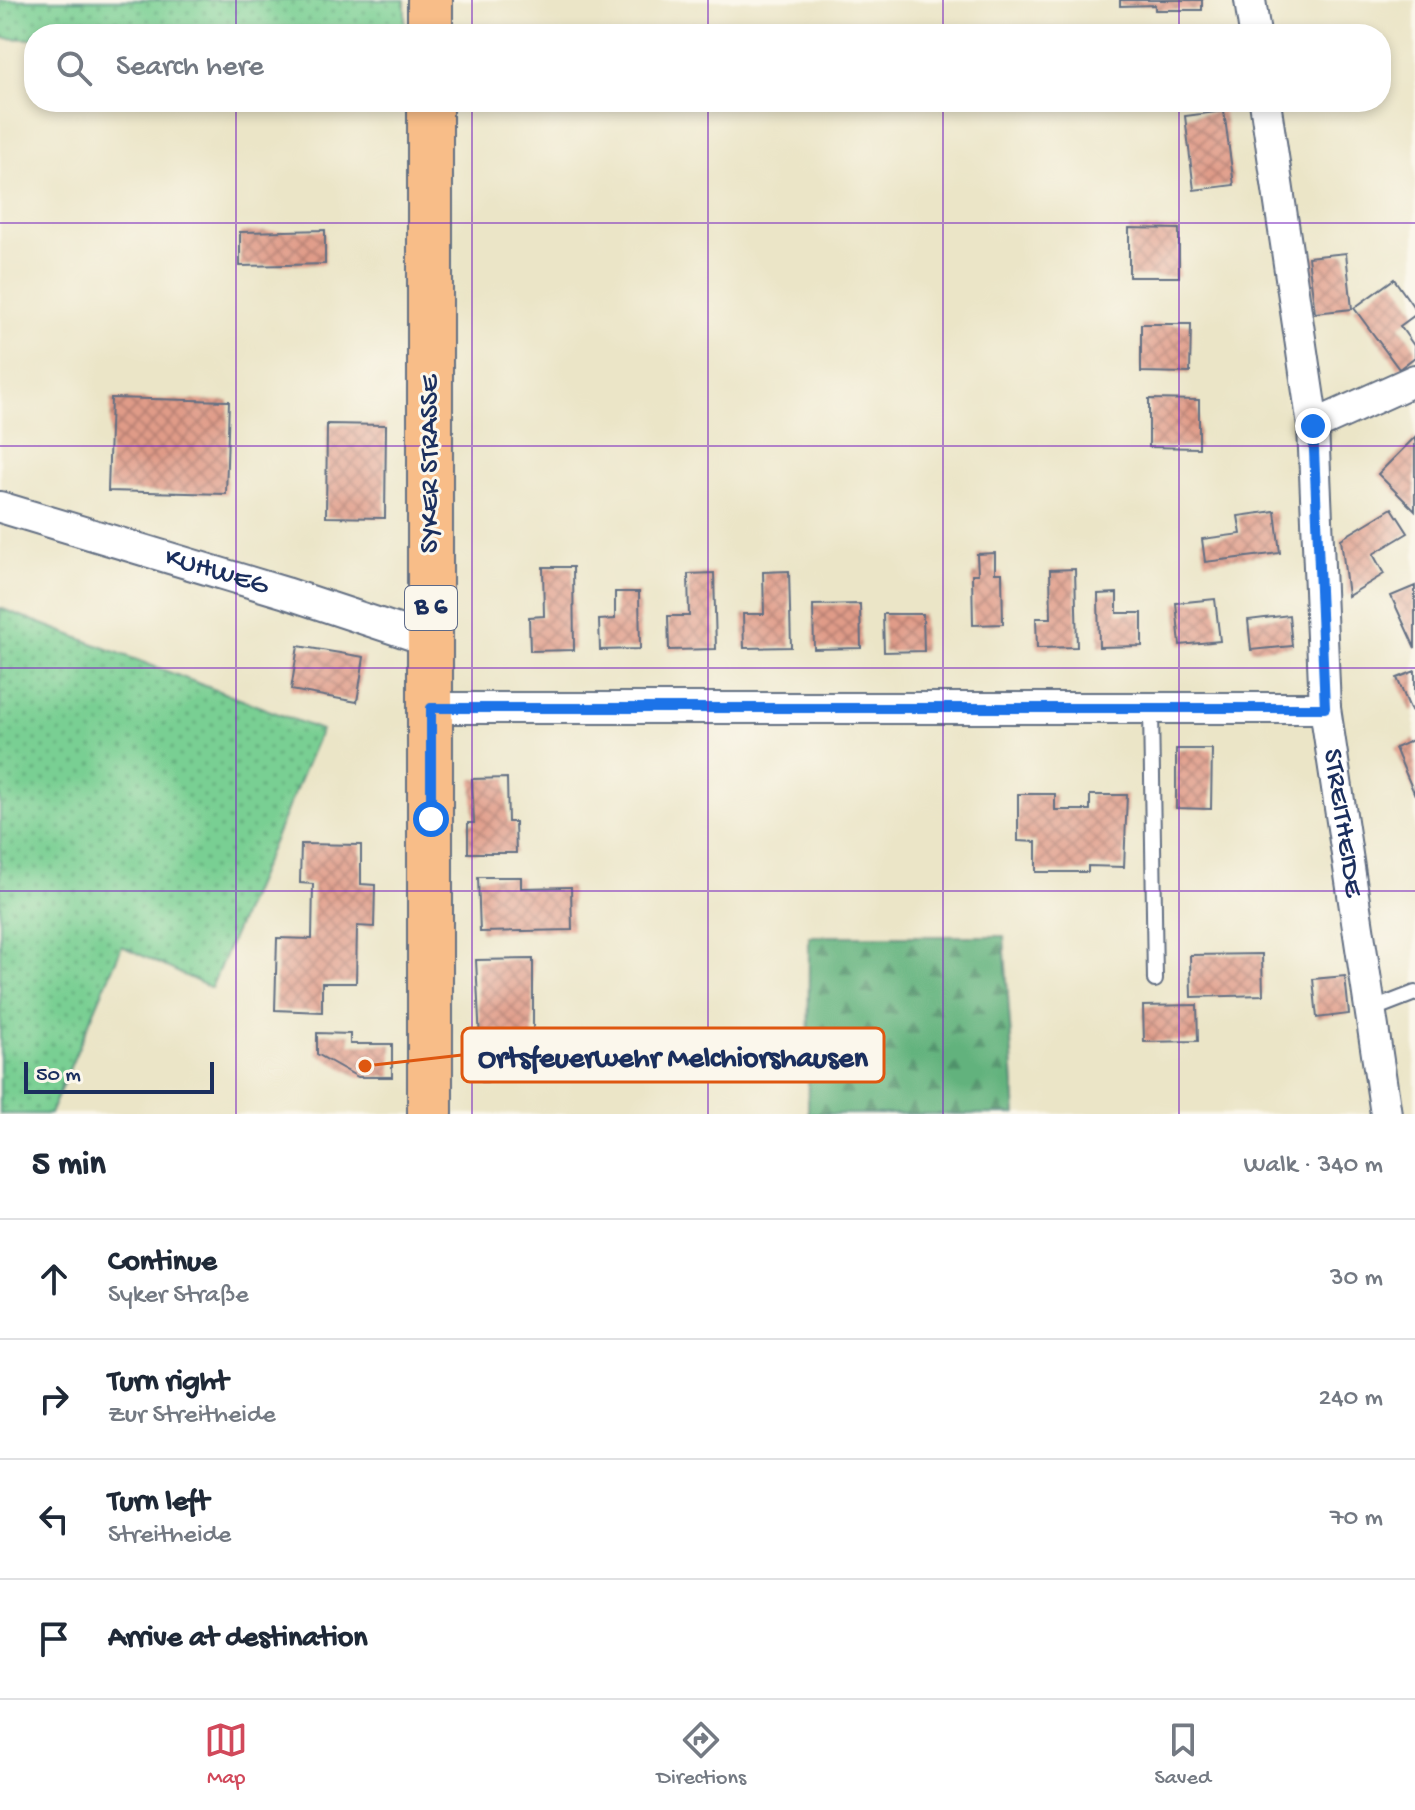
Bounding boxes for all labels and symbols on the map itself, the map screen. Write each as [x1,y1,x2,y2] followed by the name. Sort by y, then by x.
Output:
[415,373,448,553] street label: SYKER STRASSE
[1295,408,1331,444] route end
[161,541,273,604] street label: KUHWEG
[405,586,457,630] road number: B 6
[1315,747,1370,901] street label: STREITHEIDE
[413,801,449,837] route start
[462,1028,884,1082] callout: Ortsfeuerwehr Melchiorshausen
[478,1043,869,1078] text: Ortsfeuerwehr Melchiorshausen
[24,1058,214,1094] scale bar

